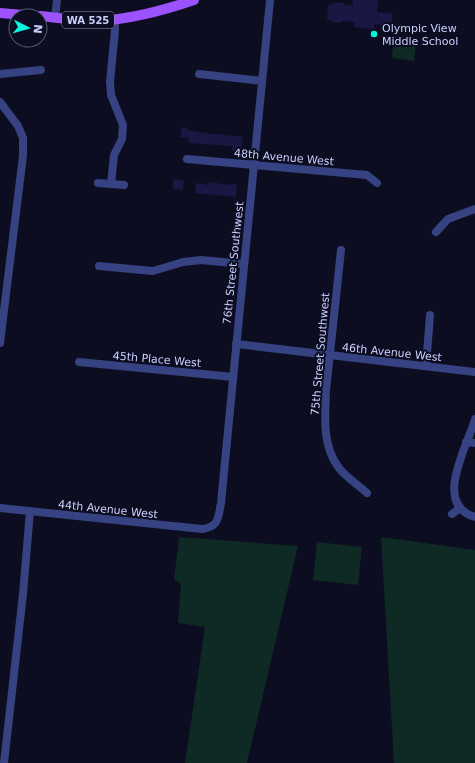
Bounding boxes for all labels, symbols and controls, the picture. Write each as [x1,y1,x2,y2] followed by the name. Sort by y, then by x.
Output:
[8,8,48,48] north arrow
[62,12,114,28] road number: WA 525
[382,22,458,48] place label: Olympic View Middle School
[31,24,44,34] text: N
[369,29,379,39] marker: Olympic View Middle School
[233,147,335,168] street label: 48th Avenue West
[221,200,246,325] street label: 76th Street Southwest
[309,291,332,416] street label: 75th Street Southwest
[341,341,443,364] street label: 46th Avenue West
[112,349,202,370] street label: 45th Place West
[57,498,159,521] street label: 44th Avenue West

